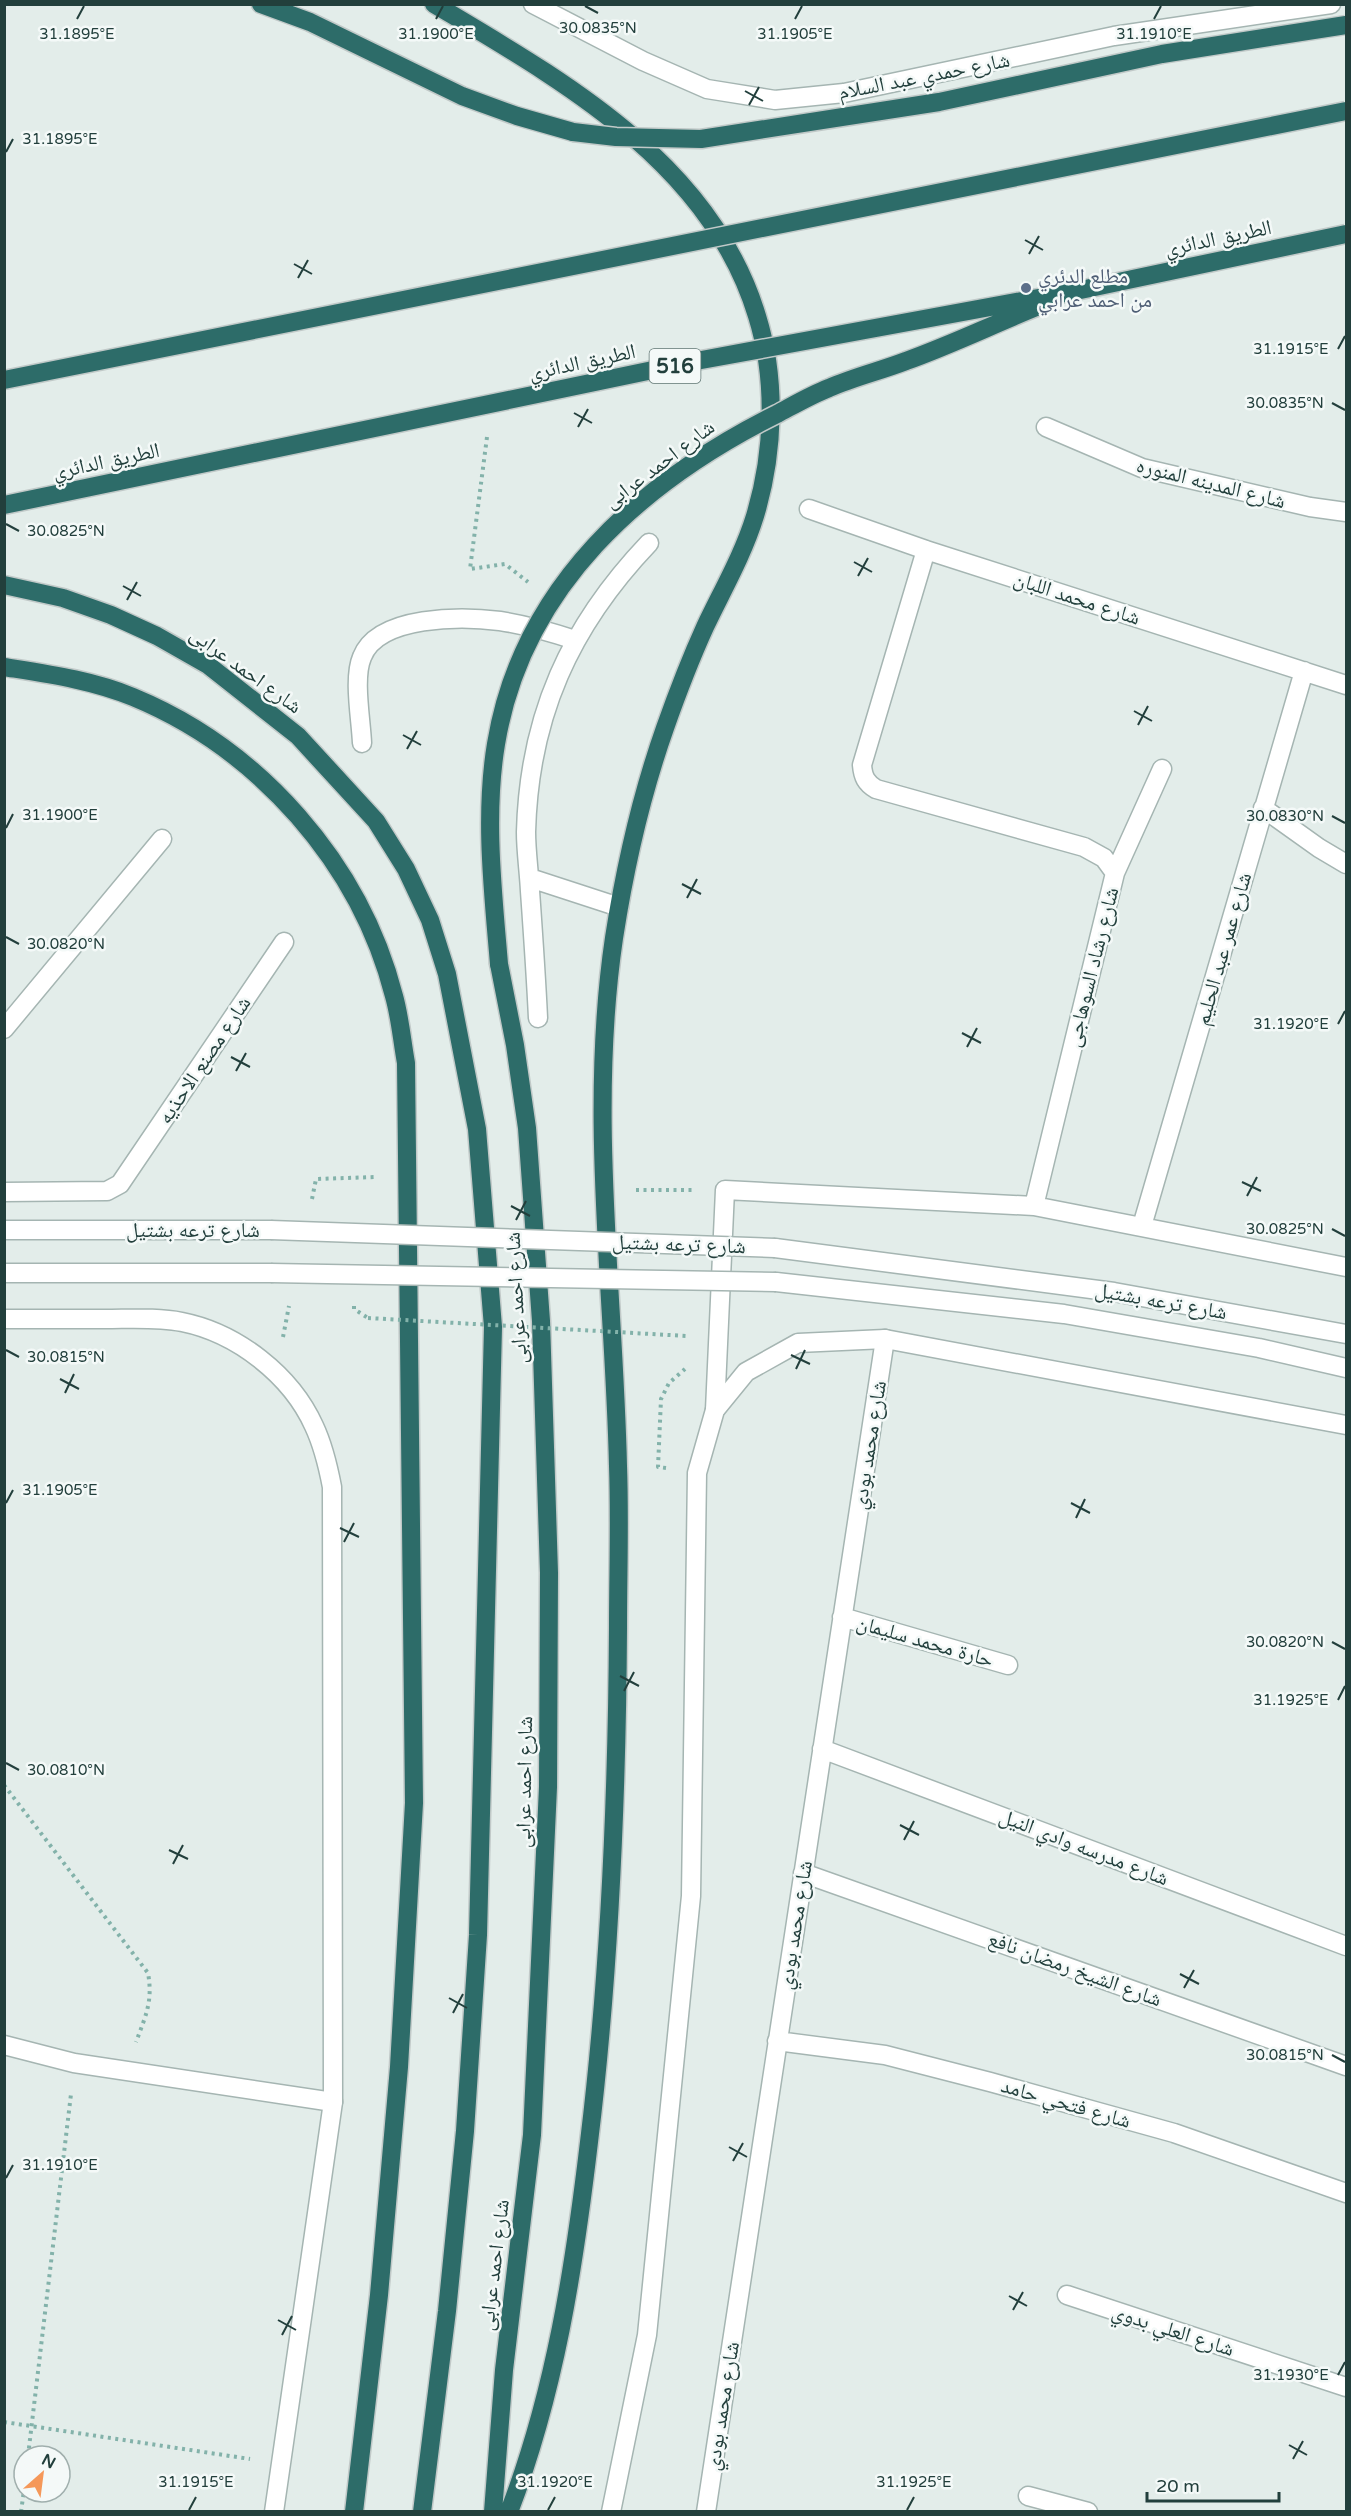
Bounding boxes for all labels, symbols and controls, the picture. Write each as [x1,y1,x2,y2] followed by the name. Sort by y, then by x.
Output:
[559,19,637,37] text: 30.0835°N
[39,25,115,43] text: 31.1895°E
[398,25,474,43] text: 31.1900°E
[757,25,833,43] text: 31.1905°E
[1116,25,1192,43] text: 31.1910°E
[836,48,1013,109] street label: شارع حمدي عبد السلام
[22,130,98,148] text: 31.1895°E
[1162,215,1275,265] street label: الطريق الدائري
[1038,264,1152,316] place label: مطلع الدئري من احمد عرابي
[1019,281,1033,295] marker: مطلع الدئري من احمد عرابي
[526,339,639,389] street label: الطريق الدائري
[1253,340,1329,358] text: 31.1915°E
[650,349,700,383] road number: 516
[1246,394,1324,412] text: 30.0835°N
[599,415,720,514] street label: شارع احمد عرابى
[50,438,163,488] street label: الطريق الدائري
[1134,453,1288,514] street label: شارع المدينه المنوره
[27,522,105,540] text: 30.0825°N
[1011,566,1143,631] street label: شارع محمد اللبان
[185,621,306,719] street label: شارع احمد عرابى
[22,806,98,824] text: 31.1900°E
[1246,807,1324,825] text: 30.0830°N
[1190,870,1258,1029] street label: شارع عمر عبد الحليم
[1061,885,1124,1050] street label: شارع رشاد السوهاجى
[27,935,105,953] text: 30.0820°N
[152,992,256,1129] street label: شارع مصنع الاحذيه
[1253,1015,1329,1033] text: 31.1920°E
[126,1218,260,1243] street label: شارع ترعه بشتيل
[1246,1220,1324,1238] text: 30.0825°N
[612,1230,746,1259] street label: شارع ترعه بشتيل
[501,1231,532,1365] street label: شارع احمد عرابى
[1093,1278,1229,1325] street label: شارع ترعه بشتيل
[27,1348,105,1366] text: 30.0815°N
[847,1379,895,1512] street label: شارع محمد بودي
[22,1481,98,1499] text: 31.1905°E
[854,1610,996,1673] street label: حارة محمد سليمان
[1246,1633,1324,1651] text: 30.0820°N
[1253,1691,1329,1709] text: 31.1925°E
[511,1716,538,1848] street label: شارع احمد عرابى
[27,1761,105,1779] text: 30.0810°N
[994,1804,1172,1894] street label: شارع مدرسه وادي النيل
[773,1859,821,1992] street label: شارع محمد بودي
[985,1926,1165,2012] street label: شارع الشيخ رمضان نافع
[1246,2046,1324,2064] text: 30.0815°N
[997,2073,1134,2137] street label: شارع فتحي حامد
[22,2156,98,2174] text: 31.1910°E
[474,2198,515,2332] street label: شارع احمد عرابى
[1108,2299,1237,2365] street label: شارع العلي بدوي
[700,2340,748,2473] street label: شارع محمد بودي
[1253,2366,1329,2384] text: 31.1930°E
[12,2444,72,2504] north arrow
[38,2450,59,2473] text: N
[1147,2465,1279,2503] scale bar
[158,2473,234,2491] text: 31.1915°E
[517,2473,593,2491] text: 31.1920°E
[876,2473,952,2491] text: 31.1925°E
[1156,2475,1200,2497] text: 20 m

